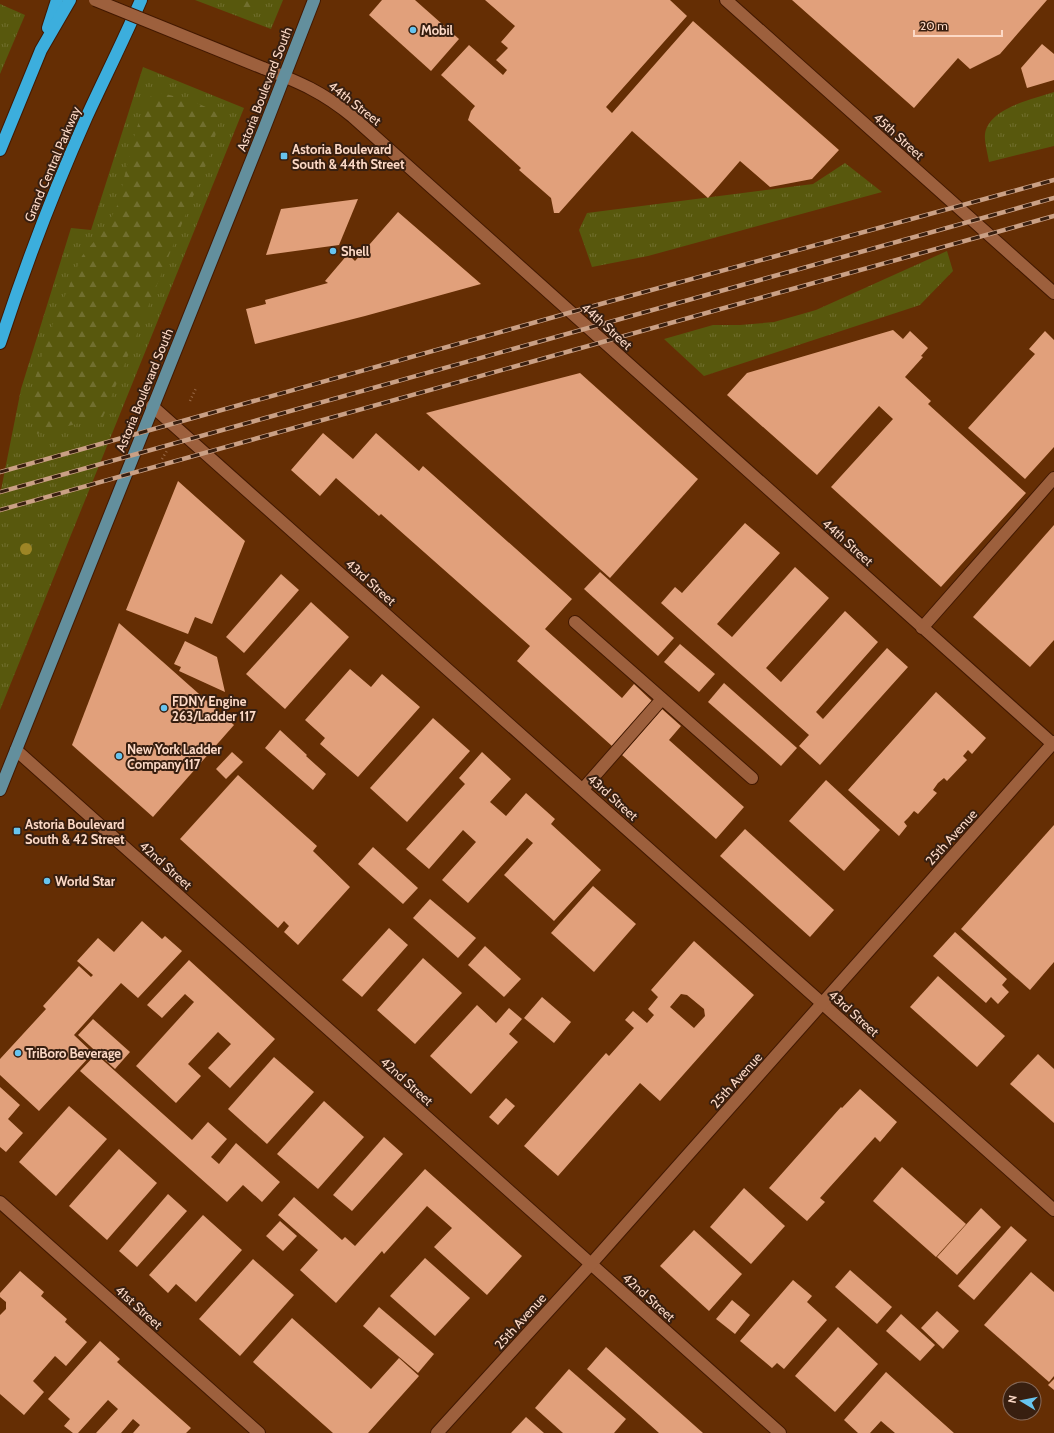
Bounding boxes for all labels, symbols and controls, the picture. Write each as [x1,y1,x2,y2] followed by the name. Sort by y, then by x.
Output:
[914,12,1002,38] scale bar
[920,18,948,33] text: 20 m
[421,22,454,38] place label: Mobil
[233,25,295,153] street label: Astoria Boulevard South
[408,25,418,35] marker: Mobil
[325,77,385,129] street label: 44th Street
[20,103,84,224] street label: Grand Central Parkway
[870,109,928,163] street label: 45th Street
[292,141,405,172] place label: Astoria Boulevard South & 44th Street
[279,151,289,161] marker: Astoria Boulevard South & 44th Street
[341,243,370,259] place label: Shell
[328,246,338,256] marker: Shell
[578,299,636,353] street label: 44th Street
[112,326,176,454] street label: Astoria Boulevard South
[819,515,877,569] street label: 44th Street
[343,555,400,609] street label: 43rd Street
[172,693,256,724] place label: FDNY Engine 263/Ladder 117
[159,703,169,713] marker: FDNY Engine 263/Ladder 117
[127,741,222,772] place label: New York Ladder Company 117
[114,751,124,761] marker: New York Ladder Company 117
[585,770,642,824] street label: 43rd Street
[922,806,980,868] street label: 25th Avenue
[25,816,125,847] place label: Astoria Boulevard South & 42 Street
[12,826,22,836] marker: Astoria Boulevard South & 42 Street
[136,837,196,893] street label: 42nd Street
[55,873,116,889] place label: World Star
[42,876,52,886] marker: World Star
[826,986,883,1040] street label: 43rd Street
[26,1045,121,1061] place label: TriBoro Beverage
[13,1048,23,1058] marker: TriBoro Beverage
[707,1049,765,1111] street label: 25th Avenue
[377,1053,437,1109] street label: 42nd Street
[619,1269,679,1325] street label: 42nd Street
[112,1282,166,1333] street label: 41st Street
[491,1290,549,1352] street label: 25th Avenue
[1002,1381,1042,1421] north arrow
[1005,1394,1020,1404] text: N

